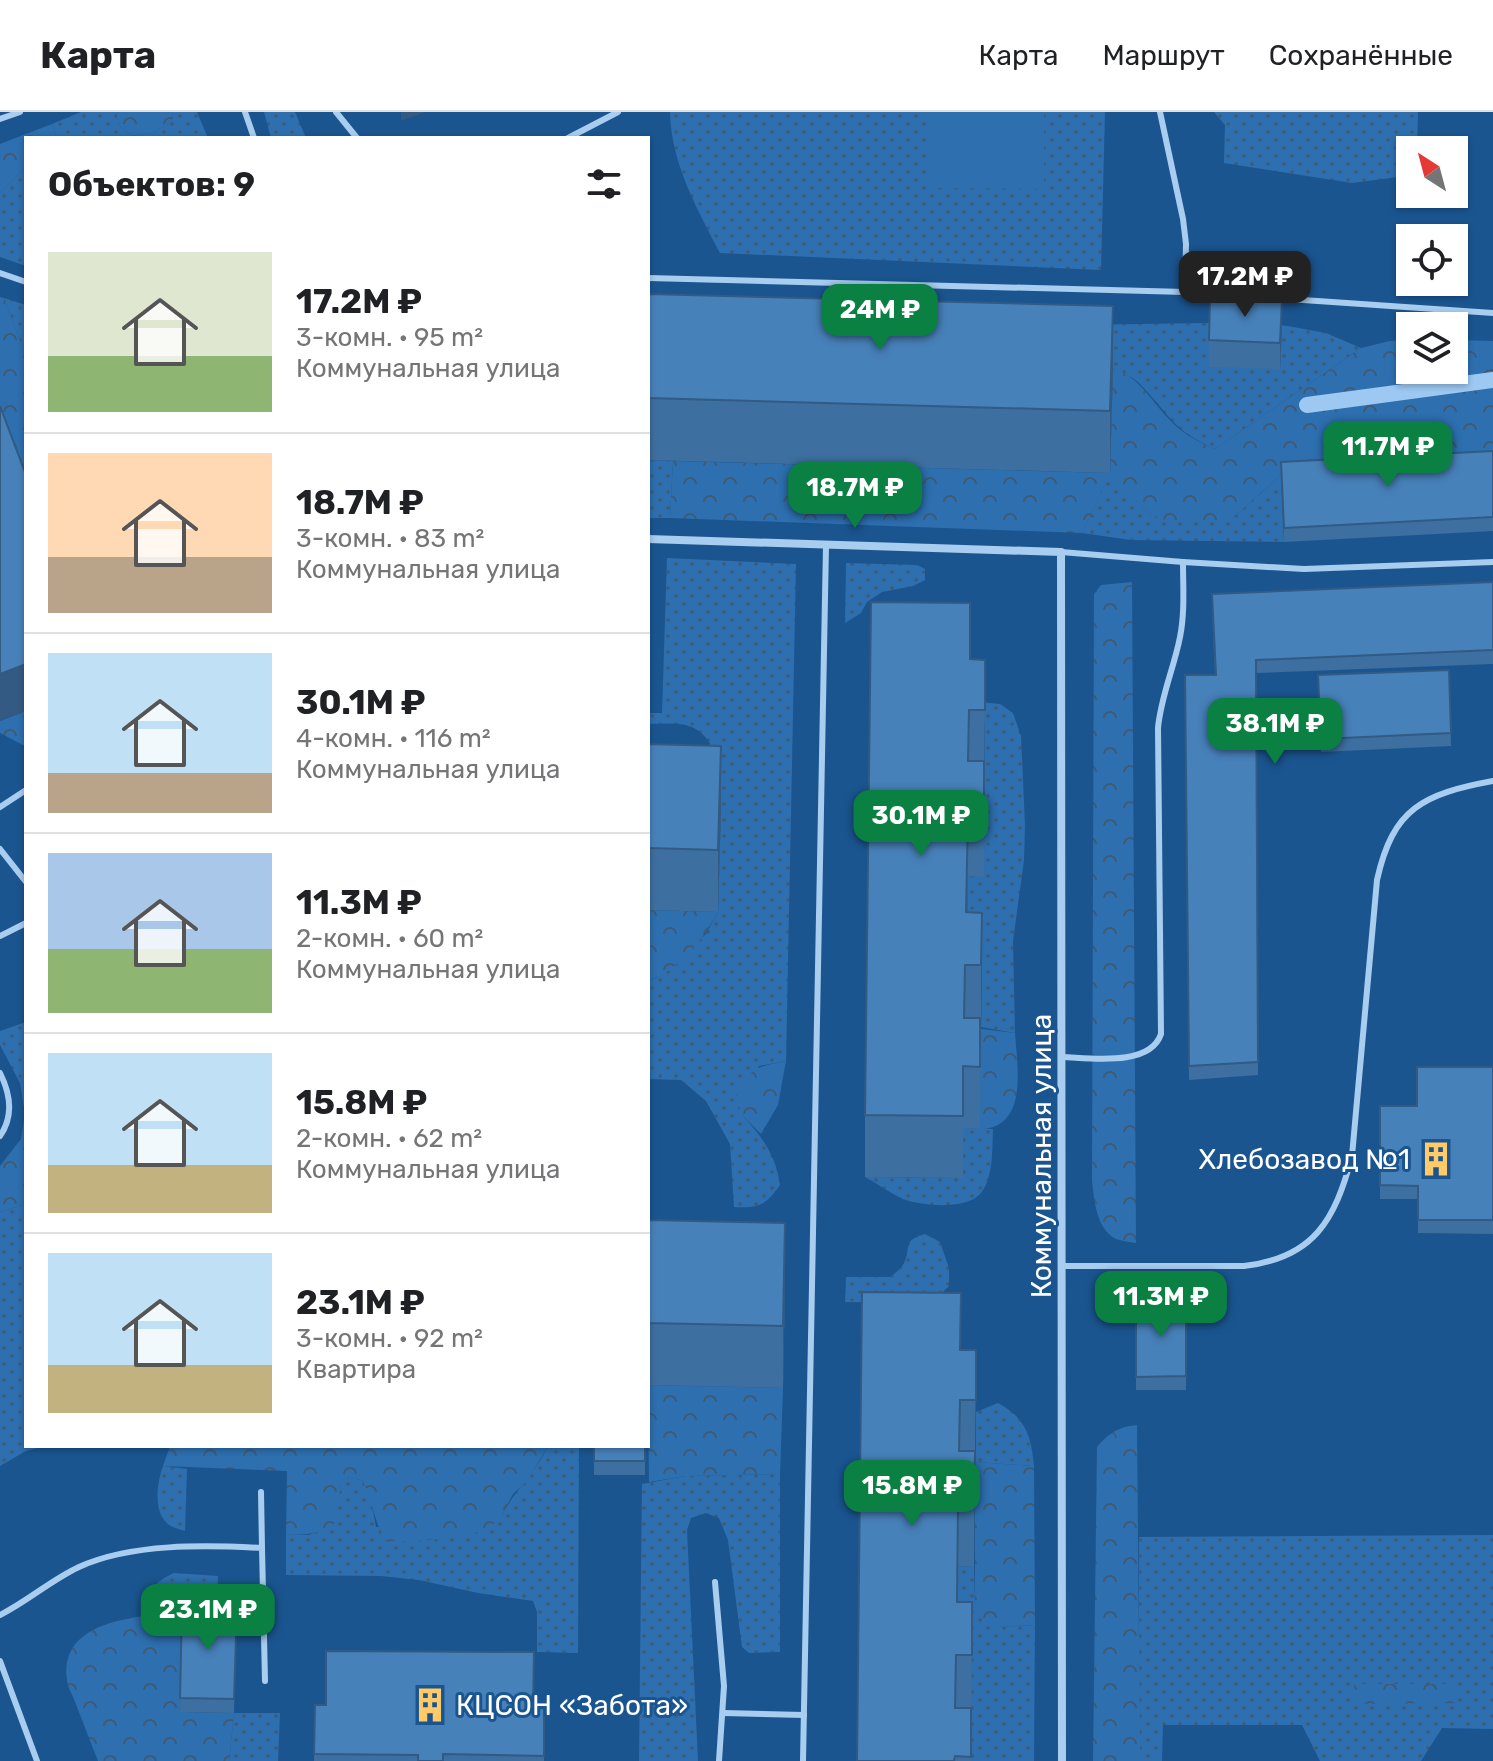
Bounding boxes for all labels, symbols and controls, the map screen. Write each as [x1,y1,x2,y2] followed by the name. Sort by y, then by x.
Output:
[40,32,156,78] text: Карта
[979,39,1058,72] text: Карта
[1102,39,1225,72] text: Маршрут
[1269,39,1453,72] text: Сохранённые
[1396,136,1468,208] north arrow
[1396,136,1468,384] map controls
[582,162,626,206] icon: filters
[48,164,255,205] text: Объектов: 9
[1396,224,1468,296] button: locate
[1171,251,1319,319] pin: 17.2M ₽
[1197,261,1293,292] text: 17.2M ₽
[296,281,422,322] text: 17.2M ₽
[112,284,208,380] icon: home
[824,284,936,352] pin: 24M ₽
[840,294,920,325] text: 24M ₽
[1396,312,1468,384] button: layers
[296,322,483,353] text: 3-комн. · 95 m²
[296,353,560,384] text: Коммунальная улица
[1314,421,1462,489] pin: 11.7M ₽
[1341,431,1435,462] text: 11.7M ₽
[781,462,929,530] pin: 18.7M ₽
[806,472,904,503] text: 18.7M ₽
[296,482,424,523] text: 18.7M ₽
[112,485,208,581] icon: home
[296,523,484,554] text: 3-комн. · 83 m²
[296,554,560,585] text: Коммунальная улица
[296,682,426,723] text: 30.1M ₽
[112,685,208,781] icon: home
[1201,698,1349,766] pin: 38.1M ₽
[1225,708,1325,739] text: 38.1M ₽
[296,723,491,754] text: 4-комн. · 116 m²
[296,754,560,785] text: Коммунальная улица
[847,790,995,858] pin: 30.1M ₽
[871,800,971,831] text: 30.1M ₽
[296,882,422,923] text: 11.3M ₽
[112,885,208,981] icon: home
[296,923,483,954] text: 2-комн. · 60 m²
[296,954,560,985] text: Коммунальная улица
[1025,1014,1058,1298] street label: Коммунальная улица
[296,1082,427,1123] text: 15.8M ₽
[112,1085,208,1181] icon: home
[296,1123,482,1154] text: 2-комн. · 62 m²
[1417,1140,1455,1178] building icon: Хлебозавод №1
[1198,1143,1410,1176] place label: Хлебозавод №1
[296,1154,560,1185] text: Коммунальная улица
[1087,1271,1235,1339] pin: 11.3M ₽
[1113,1281,1209,1312] text: 11.3M ₽
[296,1282,425,1323] text: 23.1M ₽
[112,1285,208,1381] icon: home
[296,1323,483,1354] text: 3-комн. · 92 m²
[296,1354,416,1385] text: Квартира
[838,1460,986,1528] pin: 15.8M ₽
[862,1470,962,1501] text: 15.8M ₽
[134,1584,282,1652] pin: 23.1M ₽
[159,1594,257,1625] text: 23.1M ₽
[411,1686,449,1724] building icon: КЦСОН «Забота»
[456,1689,688,1722] place label: КЦСОН «Забота»

